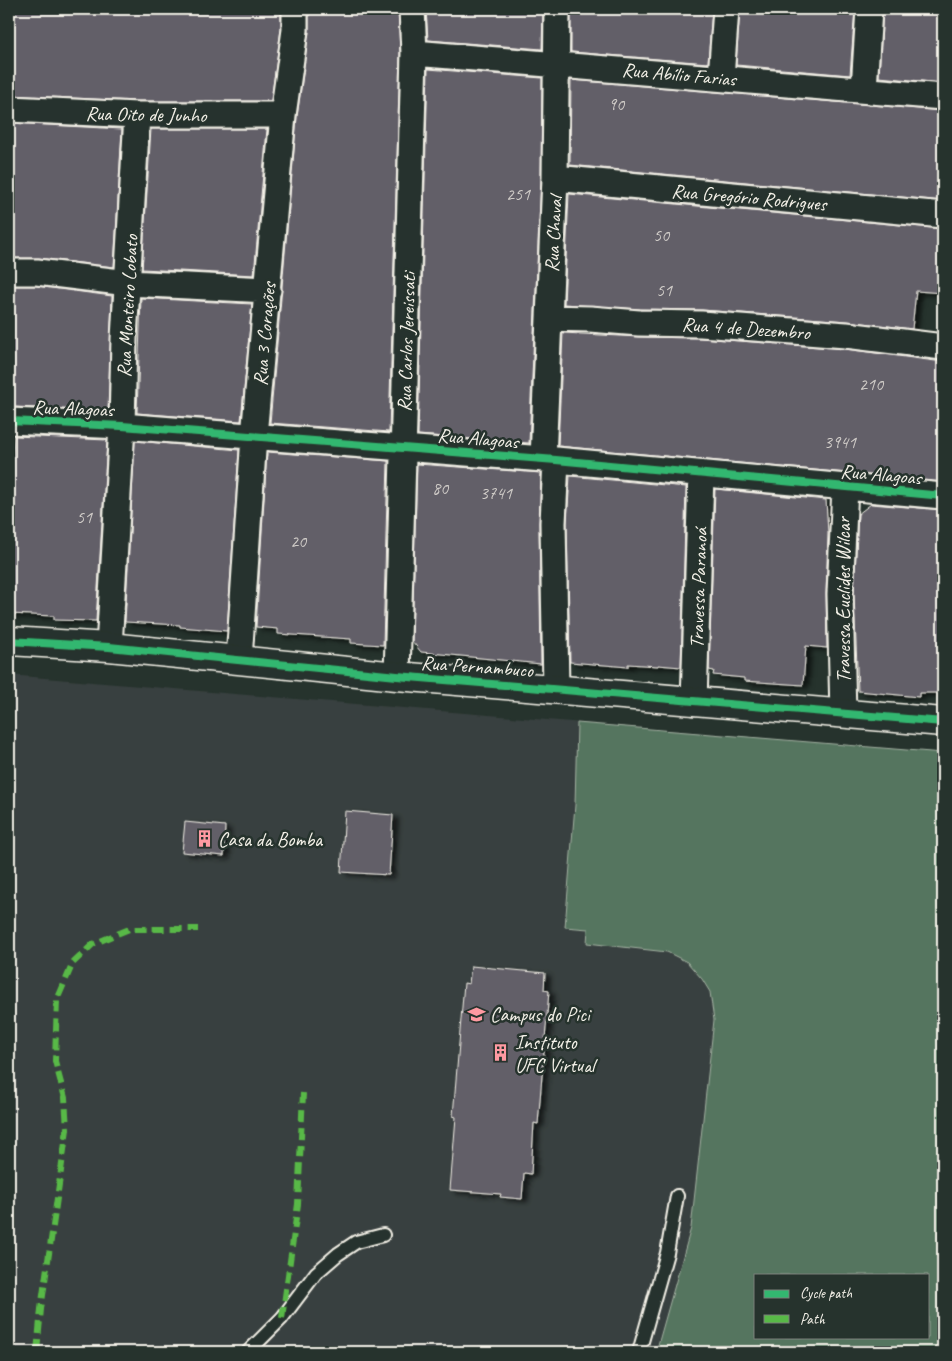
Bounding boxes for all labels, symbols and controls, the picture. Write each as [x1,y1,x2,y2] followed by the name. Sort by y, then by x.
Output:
[621,57,739,92] street label: Rua Abílio Farias
[608,93,626,115] house number: 90
[85,101,207,128] street label: Rua Oito de Junho
[670,178,830,217] street label: Rua Gregório Rodrigues
[506,183,531,205] house number: 251
[539,192,568,273] street label: Rua Chaval
[653,224,671,246] house number: 50
[111,233,144,378] street label: Rua Monteiro Lobato
[392,270,422,412] street label: Rua Carlos Jereissati
[248,279,282,387] street label: Rua 3 Corações
[656,279,673,301] house number: 51
[681,312,812,346] street label: Rua 4 de Dezembro
[859,373,885,395] house number: 210
[32,395,116,422] street label: Rua Alagoas
[437,423,522,455] street label: Rua Alagoas
[824,431,857,453] house number: 3941
[840,459,925,491] street label: Rua Alagoas
[432,477,450,499] house number: 80
[480,482,513,504] house number: 3741
[76,506,93,528] house number: 51
[831,515,856,683] street label: Travessa Euclides Wilcar
[684,525,713,649] street label: Travessa Paranoá
[290,530,308,552] house number: 20
[420,650,535,683] street label: Rua Pernambuco
[218,827,324,852] place label: Casa da Bomba
[194,829,214,849] building icon: Casa da Bomba
[490,1002,592,1027] place label: Campus do Pici
[466,1004,486,1024] school or university icon: Campus do Pici
[515,1030,598,1078] place label: Instituto UFC Virtual
[491,1043,511,1063] building icon: Instituto UFC Virtual
[754,1274,930,1338] legend
[800,1284,852,1303] text: Cycle path
[800,1310,826,1329] text: Path

